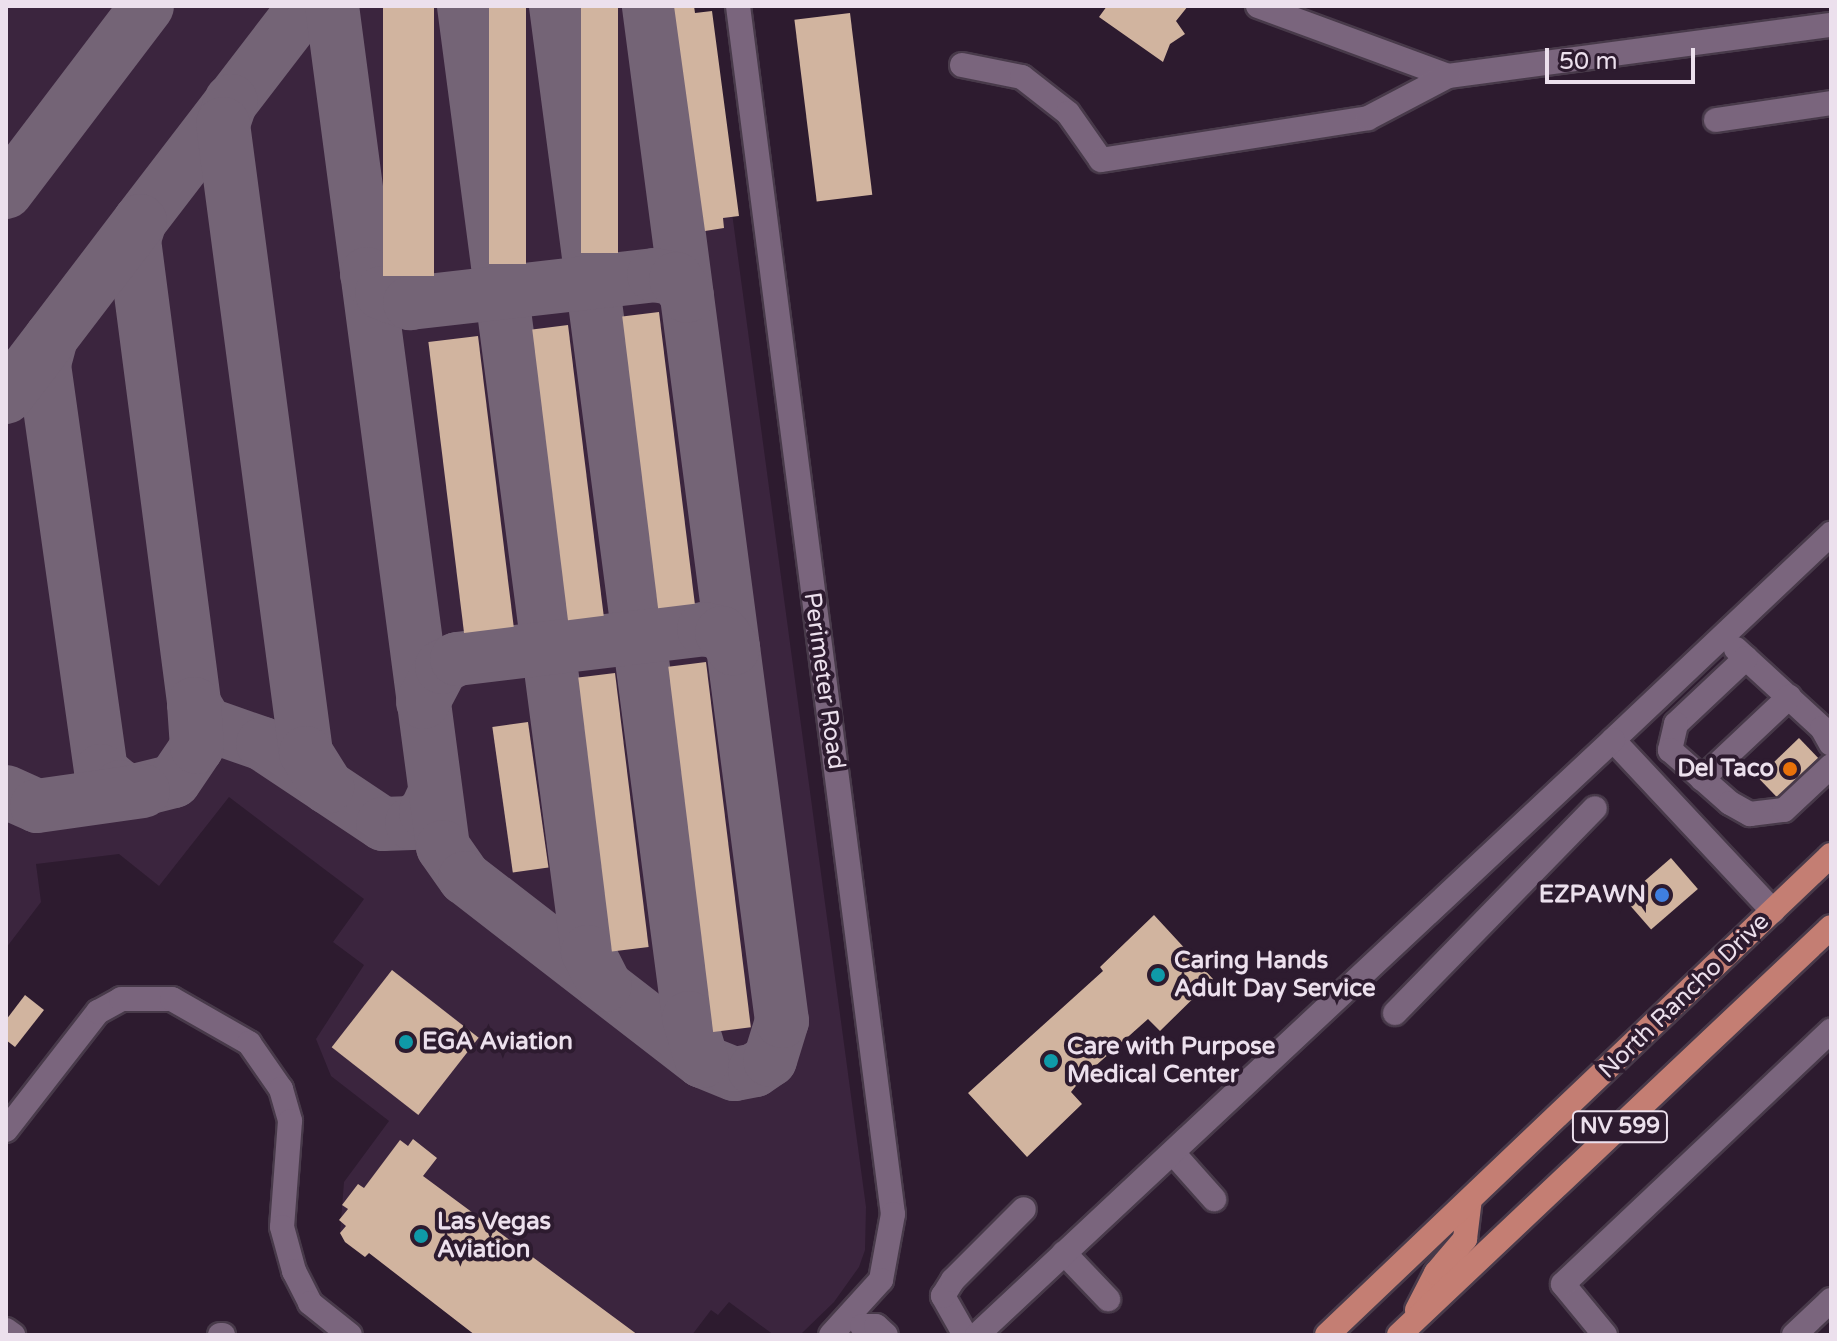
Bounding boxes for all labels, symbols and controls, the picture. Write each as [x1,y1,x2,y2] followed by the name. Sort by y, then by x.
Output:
[1549,32,1699,82] scale bar
[1559,47,1617,76] text: 50 m
[797,591,851,771] street label: Perimeter Road
[1677,755,1774,783] place label: Del Taco
[1781,760,1799,778] marker: Del Taco
[1539,881,1646,909] place label: EZPAWN
[1653,886,1671,904] marker: EZPAWN
[1593,907,1775,1085] street label: North Rancho Drive
[1174,947,1375,1003] place label: Caring Hands Adult Day Service
[1149,966,1167,984] marker: Caring Hands Adult Day Service
[422,1028,573,1056] place label: EGA Aviation
[397,1033,415,1051] marker: EGA Aviation
[1067,1033,1275,1089] place label: Care with Purpose Medical Center
[1042,1052,1060,1070] marker: Care with Purpose Medical Center
[1570,1109,1670,1145] road number: NV 599
[437,1208,551,1264] place label: Las Vegas Aviation
[412,1227,430,1245] marker: Las Vegas Aviation

